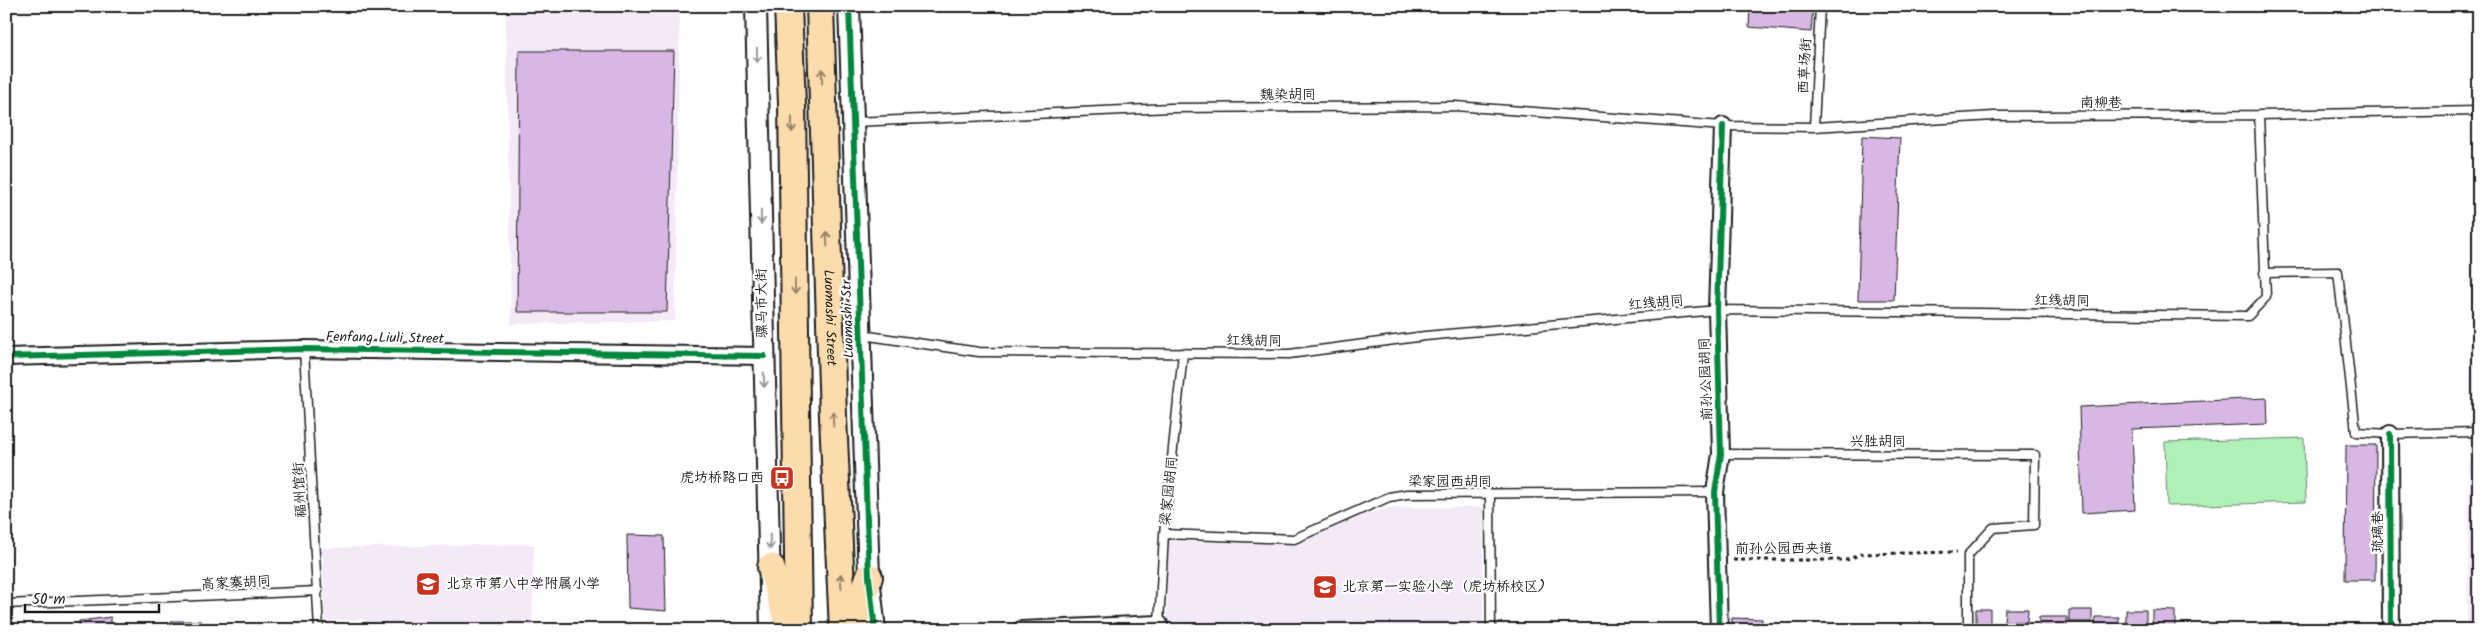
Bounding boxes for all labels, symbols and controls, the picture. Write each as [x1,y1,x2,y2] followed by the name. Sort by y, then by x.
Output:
[1793,37,1817,95] street label: 西草场街
[753,47,762,63] one-way arrow
[817,69,827,85] one-way arrow
[1260,84,1316,106] street label: 魏染胡同
[2080,92,2123,114] street label: 南柳巷
[787,116,797,133] one-way arrow
[756,209,766,225] one-way arrow
[823,231,832,247] one-way arrow
[750,268,774,338] street label: 骡马市大街
[817,269,842,367] street label: Luomashi Street
[836,278,860,359] street label: Luomashi Str
[790,279,800,295] one-way arrow
[1627,290,1685,316] street label: 红线胡同
[2034,290,2090,312] street label: 红线胡同
[326,326,445,350] street label: Fenfang Liuli Street
[1226,330,1282,352] street label: 红线胡同
[1694,337,1718,421] street label: 前孙公园胡同
[760,372,769,388] one-way arrow
[829,411,838,427] one-way arrow
[1850,431,1906,453] street label: 兴胜胡同
[1154,455,1184,527] street label: 梁家园胡同
[288,461,312,519] street label: 福州馆街
[769,465,795,491] bus stop icon: 虎坊桥路口西
[680,467,764,489] place label: 虎坊桥路口西
[1408,471,1492,493] street label: 梁家园西胡同
[2367,510,2389,553] street label: 琉璃巷
[765,534,774,550] one-way arrow
[1735,538,1833,560] street label: 前孙公园西夹道
[200,570,272,596] street label: 高家寨胡同
[415,571,441,597] school or university icon: 北京市第八中学附属小学
[446,573,600,595] place label: 北京市第八中学附属小学
[836,573,845,589] one-way arrow
[1312,574,1338,600] school or university icon: 北京第一实验小学（虎坊桥校区)
[1342,576,1545,598] place label: 北京第一实验小学（虎坊桥校区)
[25,581,159,613] scale bar
[32,588,66,612] text: 50 m

